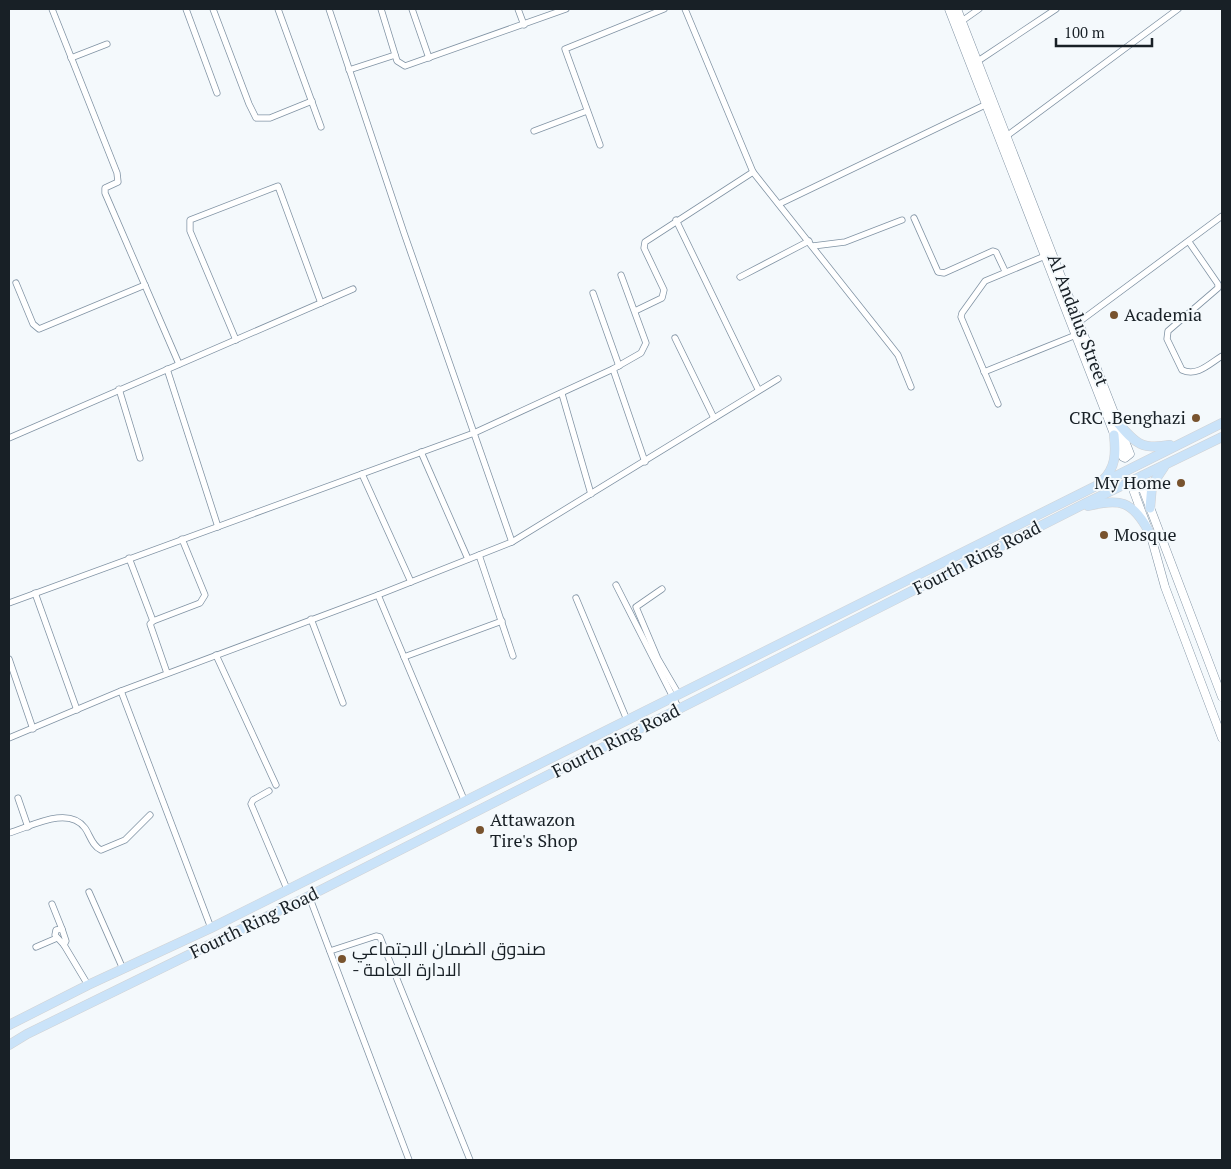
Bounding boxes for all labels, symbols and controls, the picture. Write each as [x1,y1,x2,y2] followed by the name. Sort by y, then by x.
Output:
[1056,15,1152,47] scale bar
[1064,22,1105,42] text: 100 m
[1043,250,1115,389] street label: Al Andalus Street
[1124,302,1202,326] place label: Academia
[1108,309,1120,321] marker: Academia
[1069,405,1186,429] place label: CRC .Benghazi
[1190,412,1202,424] marker: CRC .Benghazi
[1094,470,1171,494] place label: My Home
[1175,477,1187,489] marker: My Home
[909,515,1044,600] street label: Fourth Ring Road
[1114,522,1177,546] place label: Mosque
[1098,529,1110,541] marker: Mosque
[548,698,683,783] street label: Fourth Ring Road
[490,807,578,852] place label: Attawazon Tire's Shop
[474,824,486,836] marker: Attawazon Tire's Shop
[185,881,322,964] street label: Fourth Ring Road
[352,936,546,981] place label: صندوق الضمان الاجتماعي - الادارة العامة
[336,953,348,965] marker: صندوق الضمان الاجتماعي - الادارة العامة

